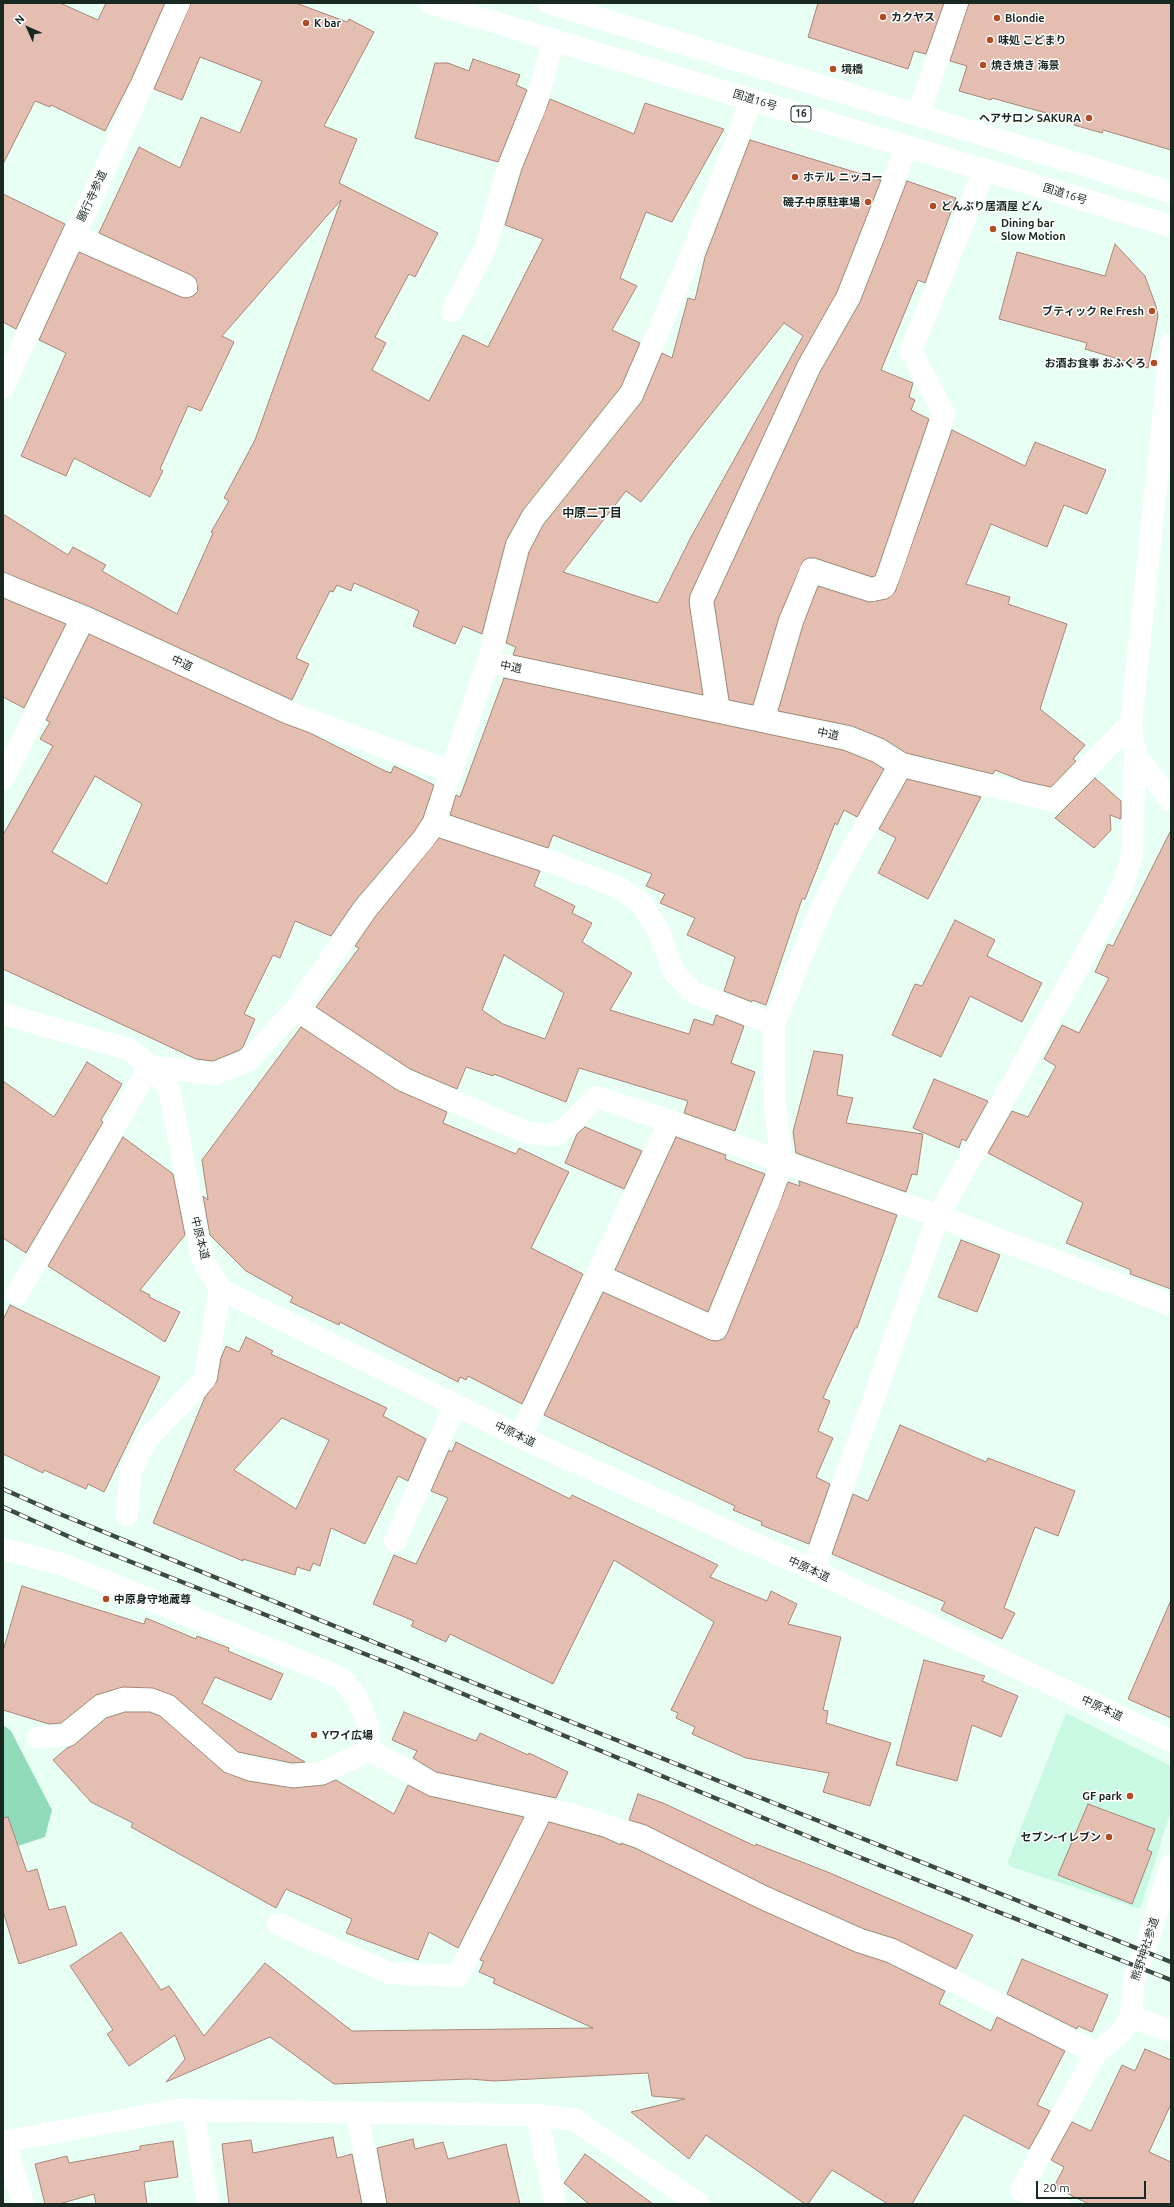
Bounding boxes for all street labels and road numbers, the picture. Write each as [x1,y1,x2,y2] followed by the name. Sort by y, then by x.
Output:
[731,87,779,113] street label: 国道16号
[791,106,811,122] road number: 16
[74,168,110,224] street label: 願行寺参道
[1041,181,1089,207] street label: 国道16号
[169,652,195,674] street label: 中道
[499,658,523,676] street label: 中道
[816,725,840,743] street label: 中道
[188,1215,212,1261] street label: 中原本道
[492,1418,538,1450] street label: 中原本道
[786,1554,832,1584] street label: 中原本道
[1079,1693,1125,1723] street label: 中原本道
[1129,1916,1161,1982] street label: 熊野神社参道

